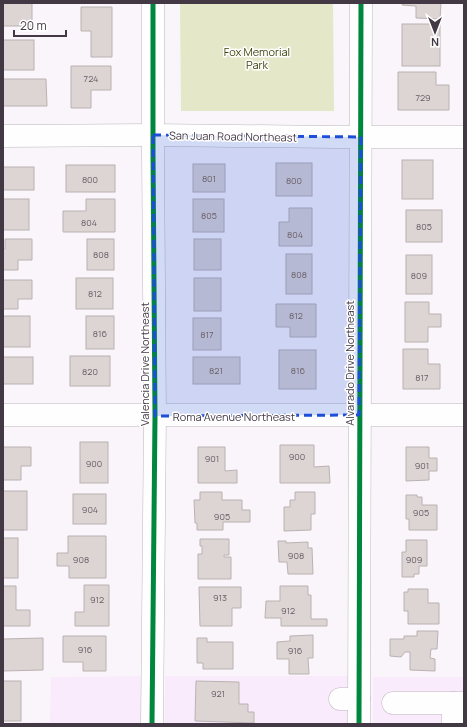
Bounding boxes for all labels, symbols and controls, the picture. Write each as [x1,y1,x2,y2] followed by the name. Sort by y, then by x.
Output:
[14,12,66,38] scale bar
[415,12,455,52] north arrow
[20,17,47,34] text: 20 m
[431,35,439,50] text: N
[224,44,290,72] park label: Fox Memorial Park
[84,72,98,85] house number: 724
[415,91,431,104] house number: 729
[169,127,297,145] street label: San Juan Road Northeast
[202,172,216,185] house number: 801
[82,173,98,186] house number: 800
[286,174,302,187] house number: 800
[201,209,217,222] house number: 805
[81,216,97,229] house number: 804
[416,220,432,233] house number: 805
[287,228,303,241] house number: 804
[93,248,109,261] house number: 808
[291,268,307,281] house number: 808
[411,269,427,282] house number: 809
[88,287,102,300] house number: 812
[342,300,357,426] street label: Alvarado Drive Northeast
[137,302,152,426] street label: Valencia Drive Northeast
[289,309,303,322] house number: 812
[93,327,108,340] house number: 816
[200,328,214,341] house number: 817
[209,364,223,377] house number: 821
[291,364,306,377] house number: 816
[82,365,98,378] house number: 820
[415,371,429,384] house number: 817
[173,409,295,424] street label: Roma Avenue Northeast
[289,450,305,463] house number: 900
[205,452,219,465] house number: 901
[86,457,102,470] house number: 900
[415,459,429,472] house number: 901
[82,503,98,516] house number: 904
[413,506,429,519] house number: 905
[214,510,230,523] house number: 905
[288,549,304,562] house number: 908
[73,553,89,566] house number: 908
[406,553,422,566] house number: 909
[213,591,227,604] house number: 913
[90,593,104,606] house number: 912
[281,604,295,617] house number: 912
[78,643,93,656] house number: 916
[288,644,303,657] house number: 916
[211,687,225,700] house number: 921

